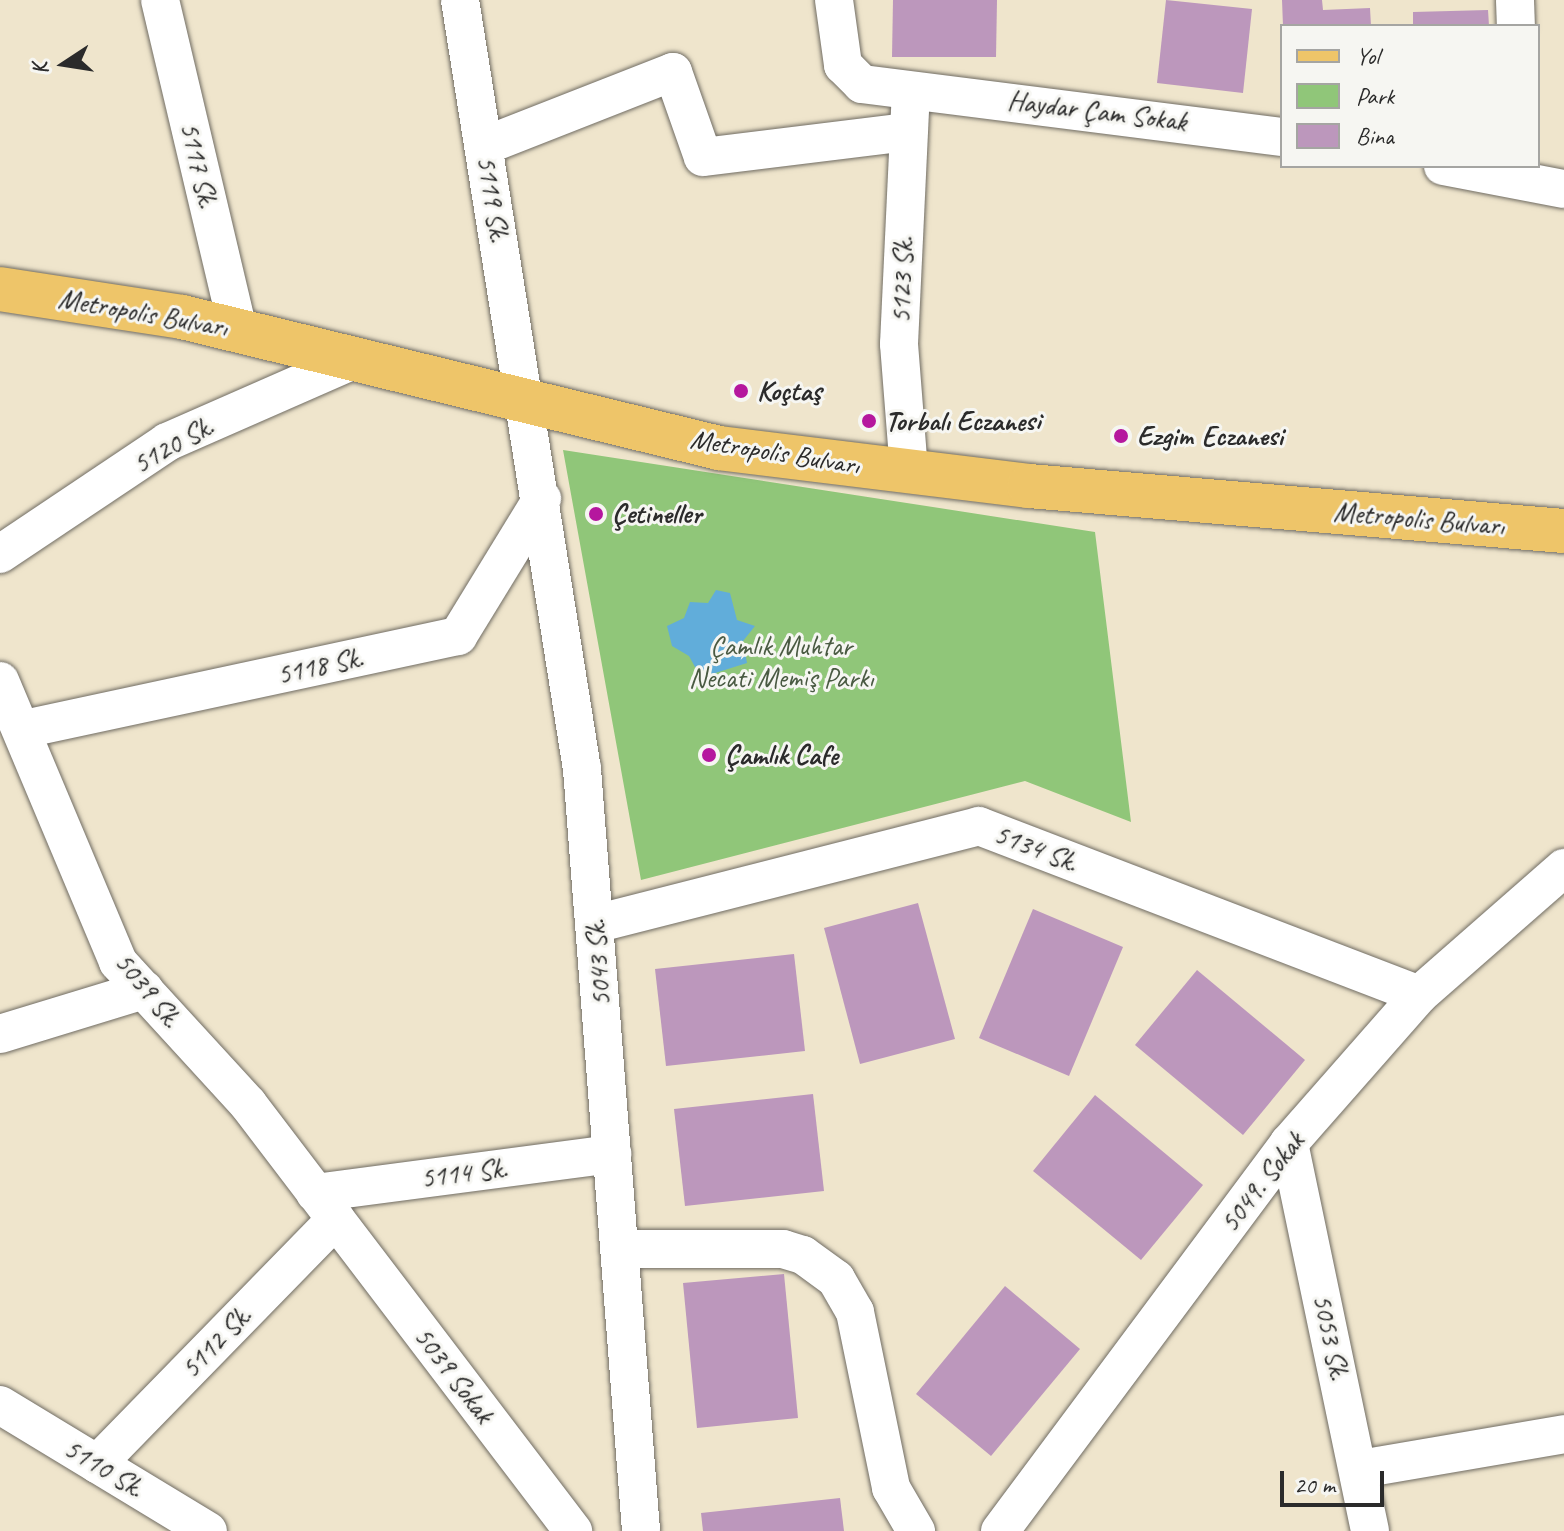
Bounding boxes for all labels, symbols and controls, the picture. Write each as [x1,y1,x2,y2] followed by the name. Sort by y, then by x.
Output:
[24,24,104,104] north arrow
[1280,24,1540,168] legend
[1356,41,1379,71] text: Yol
[26,61,55,77] text: K
[1356,81,1394,111] text: Park
[1006,83,1188,139] street label: Haydar Çam Sokak
[173,119,225,211] street label: 5117 Sk.
[1356,121,1394,151] text: Bina
[470,153,516,245] street label: 5119 Sk.
[884,236,920,324] street label: 5123 Sk.
[56,282,230,344] street label: Metropolis Bulvarı
[757,374,821,408] place label: Koçtaş
[732,382,750,400] marker: Koçtaş
[885,404,1040,438] place label: Torbalı Eczanesi
[127,409,219,481] street label: 5120 Sk.
[860,412,878,430] marker: Torbalı Eczanesi
[1137,419,1284,453] place label: Ezgim Eczanesi
[688,422,862,482] street label: Metropolis Bulvarı
[1112,427,1130,445] marker: Ezgim Eczanesi
[1332,495,1506,543] street label: Metropolis Bulvarı
[612,497,701,531] place label: Çetineller
[587,505,605,523] marker: Çetineller
[689,629,873,695] park label: Çamlık Muhtar Necati Memiş Parkı
[274,641,366,691] street label: 5118 Sk.
[725,738,838,772] place label: Çamlık Cafe
[700,746,718,764] marker: Çamlık Cafe
[989,817,1083,879] street label: 5134 Sk.
[578,919,618,1007] street label: 5043 Sk.
[108,946,188,1034] street label: 5039 Sk.
[1213,1125,1311,1239] street label: 5049. Sokak
[419,1151,509,1195] street label: 5114 Sk.
[1306,1291,1356,1383] street label: 5053 Sk.
[174,1299,258,1385] street label: 5112 Sk.
[407,1320,501,1430] street label: 5039 Sokak
[58,1431,150,1505] street label: 5110 Sk.
[1284,1455,1388,1505] scale bar
[1294,1470,1335,1500] text: 20 m

